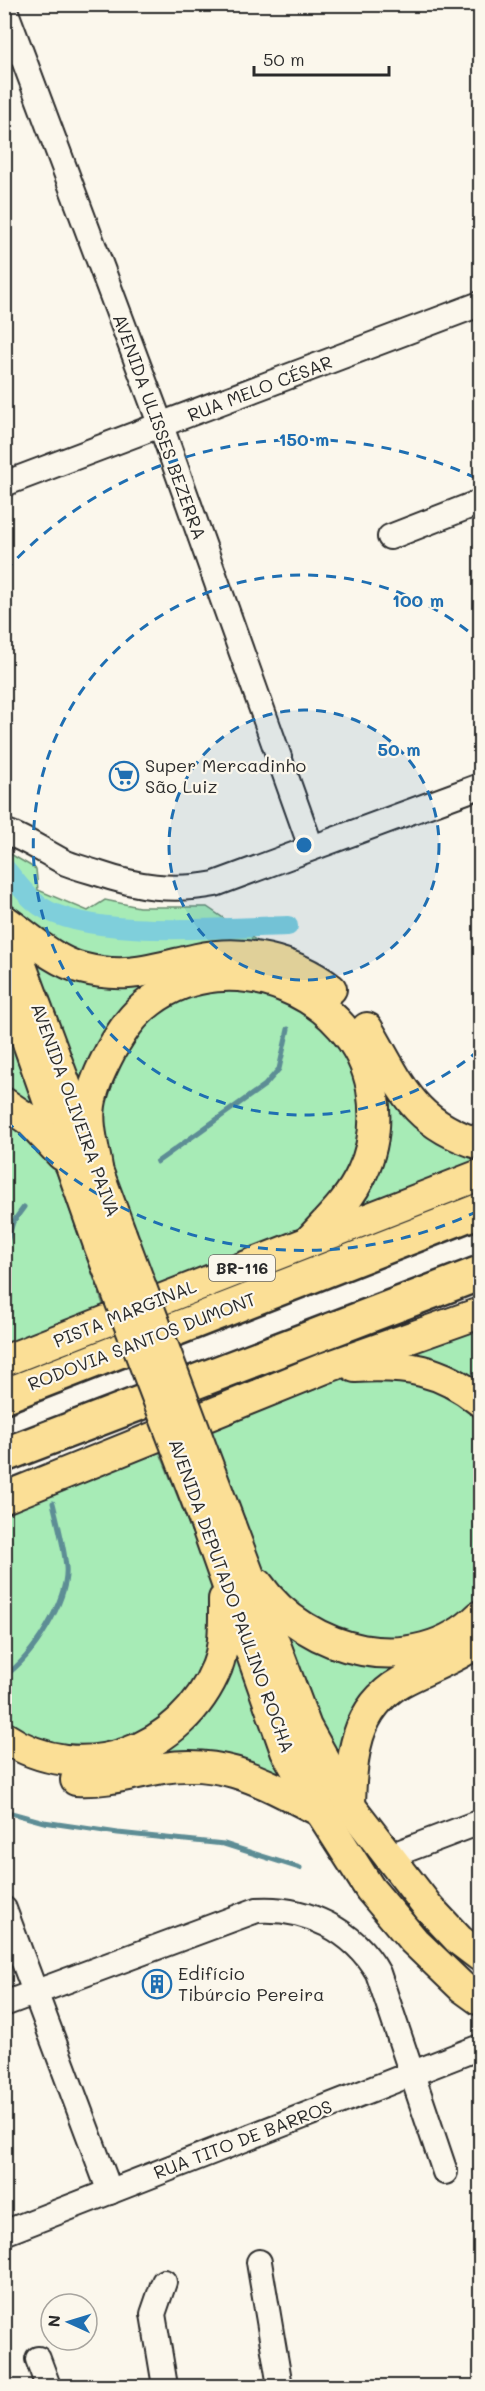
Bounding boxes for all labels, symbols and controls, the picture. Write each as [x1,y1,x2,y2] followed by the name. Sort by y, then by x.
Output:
[254,39,389,77] scale bar
[263,47,305,71] text: 50 m
[108,310,212,543] street label: AVENIDA ULISSES BEZERRA
[184,349,335,427] street label: RUA MELO CÉSAR
[279,427,329,451] text: 150 m
[392,588,444,612] text: 100 m
[378,737,420,761] text: 50 m
[145,753,306,798] place label: Super Mercadinho São Luiz
[108,760,140,792] supermarket icon: Super Mercadinho São Luiz
[294,835,314,855] centre of rings
[26,999,126,1220] street label: AVENIDA OLIVEIRA PAIVA
[209,1255,275,1281] road number: BR-116
[50,1273,200,1353] street label: PISTA MARGINAL
[24,1286,259,1396] street label: RODOVIA SANTOS DUMONT
[164,1435,300,1756] street label: AVENIDA DEPUTADO PAULINO ROCHA
[178,1961,324,2006] place label: Edifício Tibúrcio Pereira
[141,1968,173,2000] building icon: Edifício Tibúrcio Pereira
[150,2094,335,2184] street label: RUA TITO DE BARROS
[39,2292,99,2352] north arrow
[43,2314,64,2328] text: N

